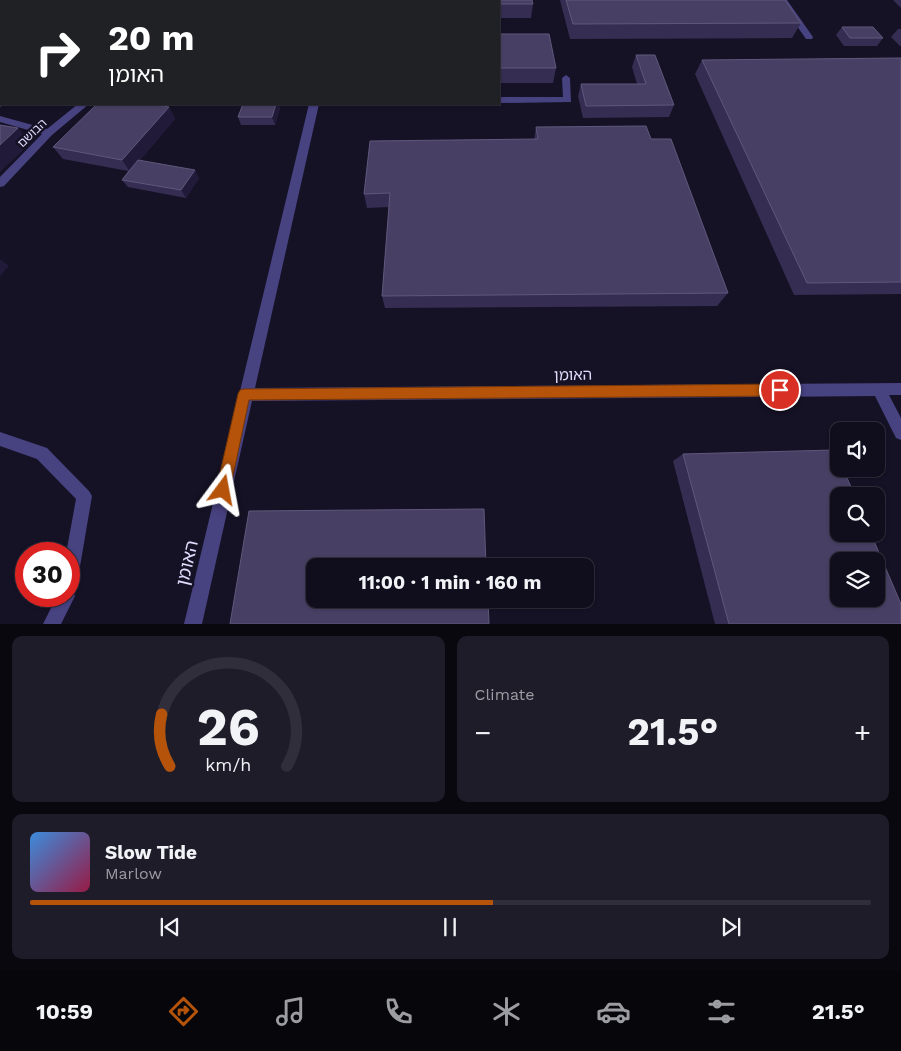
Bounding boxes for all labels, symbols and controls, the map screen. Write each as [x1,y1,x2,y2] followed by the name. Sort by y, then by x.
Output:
[108,17,194,59] text: 20 m
[25,20,90,85] icon: right
[108,62,164,87] text: האומן
[15,116,49,150] street label: הבושם
[554,366,592,384] street label: האומן
[759,369,801,411] pin
[766,376,794,404] icon: arrive
[830,422,885,607] map controls
[830,422,885,477] button: sound
[196,463,248,515] position arrow
[830,487,885,542] button: search
[171,538,202,588] street label: האומן
[15,542,80,607] speed limit sign: 30
[830,552,885,607] button: layers
[359,571,541,594] text: 11:00 · 1 min · 160 m
[475,685,535,704] text: Climate
[197,697,260,758] text: 26
[627,710,718,754] text: 21.5°
[475,716,491,749] text: −
[854,716,871,749] text: +
[205,754,251,775] text: km/h
[105,841,197,864] text: Slow Tide
[105,864,162,883] text: Marlow
[156,913,184,941] icon: previous
[436,913,464,941] icon: pause
[717,913,745,941] icon: next
[166,994,201,1029] icon: directions
[273,994,308,1029] icon: music
[381,994,416,1029] icon: phone
[489,994,524,1029] icon: climate
[596,994,631,1029] icon: car
[704,994,739,1029] icon: filters
[36,999,93,1024] text: 10:59
[812,999,865,1024] text: 21.5°

